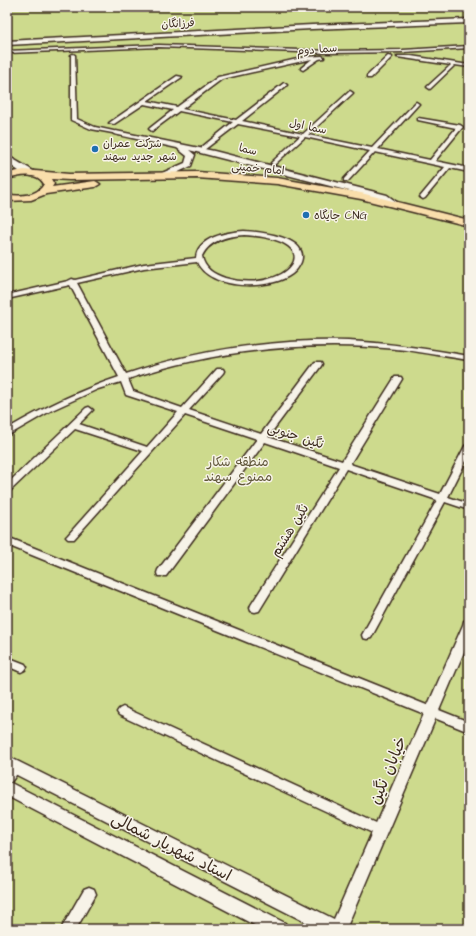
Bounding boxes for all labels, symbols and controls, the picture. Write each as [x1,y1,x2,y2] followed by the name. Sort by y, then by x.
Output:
[161,15,195,32] street label: فرزانگان
[296,40,338,60] street label: سما دوم
[288,115,328,138] street label: سما اول
[103,136,177,164] place label: شرکت عمران شهر جدید سهند
[237,140,259,159] street label: سما
[90,144,100,154] marker: شرکت عمران شهر جدید سهند
[231,159,285,179] street label: امام خمینی
[314,208,367,223] place label: جایگاه CNG
[301,210,311,220] marker: جایگاه CNG
[265,418,326,453] street label: نگین جنوبی
[204,453,272,486] park label: منطقه شکار ممنوع سهند
[267,501,314,561] street label: نگین هشتم
[364,733,412,808] street label: خیابان نگین
[108,807,235,887] street label: استاد شهریار شمالی

